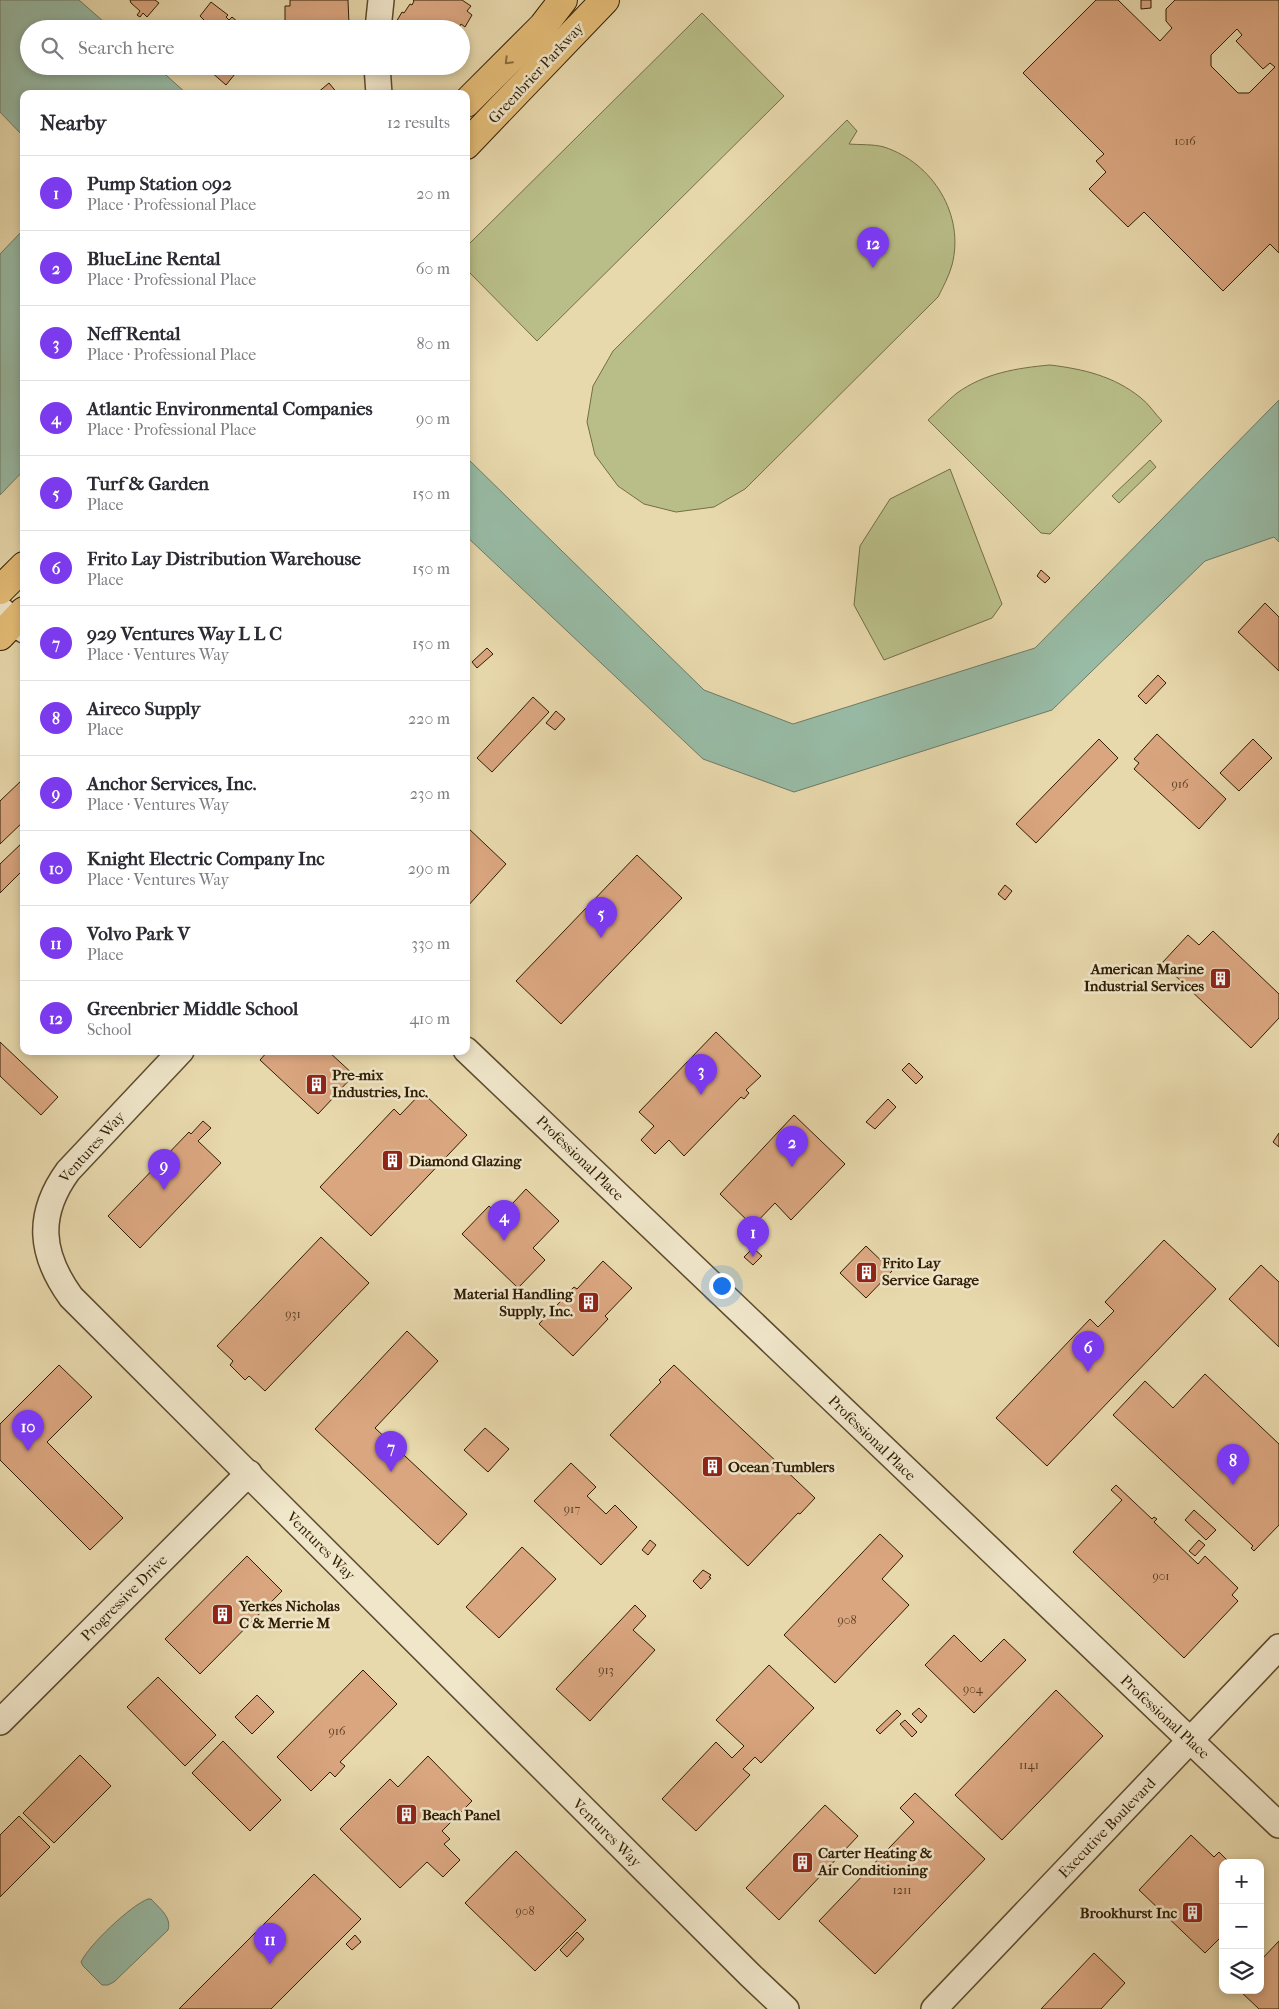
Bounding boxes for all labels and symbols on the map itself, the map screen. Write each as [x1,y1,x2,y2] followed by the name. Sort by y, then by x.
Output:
[485,18,588,127] street label: Greenbrier Parkway
[505,55,514,64] one-way arrow
[1174,134,1196,148] house number: 1016
[857,227,889,268] pin: 12
[1171,777,1189,791] house number: 916
[585,897,617,938] pin: 5
[1084,960,1205,995] place label: American Marine Industrial Services
[1208,966,1232,990] building icon: American Marine Industrial Services
[685,1054,717,1095] pin: 3
[332,1066,428,1101] place label: Pre-mix Industries, Inc.
[304,1072,328,1096] building icon: Pre-mix Industries, Inc.
[55,1107,129,1187] street label: Ventures Way
[532,1112,628,1205] street label: Professional Place
[776,1126,808,1167] pin: 2
[148,1149,180,1190] pin: 9
[381,1149,405,1173] building icon: Diamond Glazing
[409,1152,522,1170] place label: Diamond Glazing
[488,1200,520,1241] pin: 4
[737,1216,769,1257] pin: 1
[881,1254,980,1289] place label: Frito Lay Service Garage
[854,1260,878,1284] building icon: Frito Lay Service Garage
[709,1273,735,1299] your location
[453,1285,574,1320] place label: Material Handling Supply, Inc.
[577,1291,601,1315] building icon: Material Handling Supply, Inc.
[285,1307,301,1321] house number: 931
[1072,1331,1104,1372] pin: 6
[824,1392,920,1485] street label: Professional Place
[12,1410,44,1451] pin: 10
[375,1431,407,1472] pin: 7
[1217,1444,1249,1485] pin: 8
[700,1455,724,1479] building icon: Ocean Tumblers
[728,1458,835,1476] place label: Ocean Tumblers
[564,1502,580,1516] house number: 917
[282,1507,360,1585] street label: Ventures Way
[77,1551,171,1645] street label: Progressive Drive
[1152,1569,1170,1583] house number: 901
[238,1597,340,1632] place label: Yerkes Nicholas C & Merrie M
[211,1603,235,1627] building icon: Yerkes Nicholas C & Merrie M
[838,1613,856,1627] house number: 908
[598,1663,614,1677] house number: 913
[1117,1671,1214,1763] street label: Professional Place
[963,1682,984,1696] house number: 904
[328,1724,346,1738] house number: 916
[1019,1758,1039,1772] house number: 1141
[1055,1774,1160,1882] street label: Executive Boulevard
[568,1794,646,1872] street label: Ventures Way
[394,1803,418,1827] building icon: Beach Panel
[422,1806,501,1824] place label: Beach Panel
[817,1844,933,1879] place label: Carter Heating & Air Conditioning
[790,1850,814,1874] building icon: Carter Heating & Air Conditioning
[892,1883,912,1897] house number: 1211
[1181,1901,1205,1925] building icon: Brookhurst Inc
[516,1904,534,1918] house number: 908
[1080,1904,1177,1922] place label: Brookhurst Inc
[254,1923,286,1964] pin: 11

